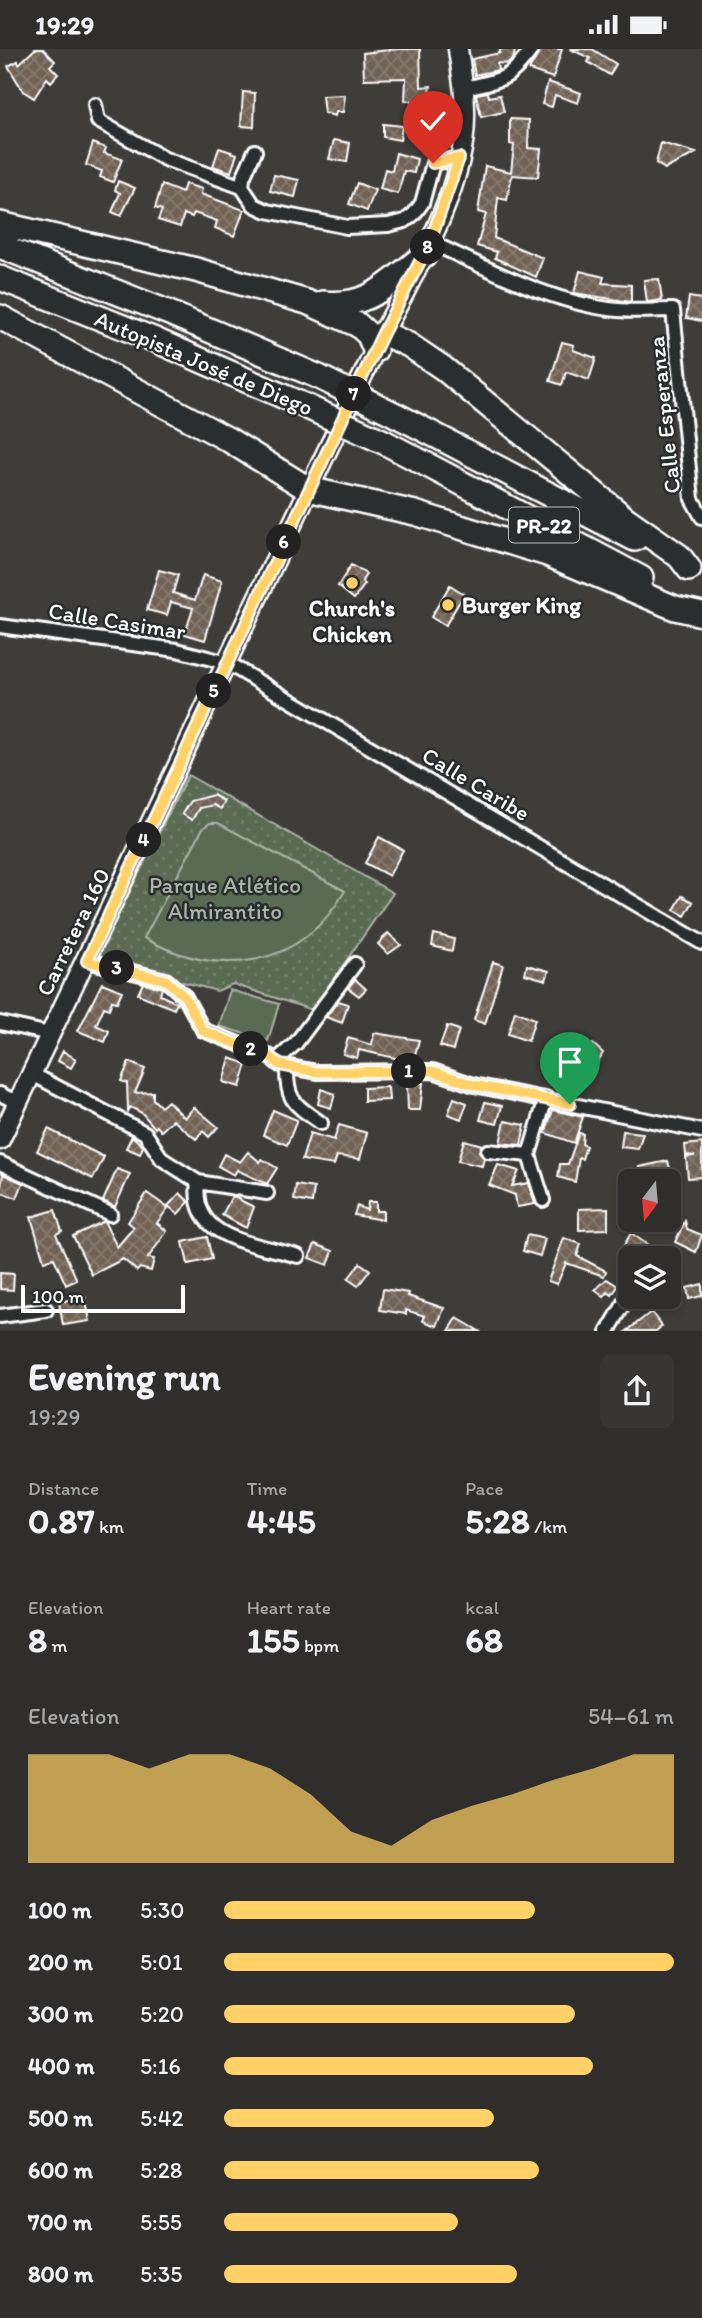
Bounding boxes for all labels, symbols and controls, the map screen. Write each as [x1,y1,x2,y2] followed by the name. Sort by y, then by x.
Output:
[35,9,94,41] text: 19:29
[403,91,463,163] pin
[414,102,452,140] icon: check
[410,229,446,265] pin: 8
[422,235,433,258] text: 8
[91,304,317,422] street label: Autopista José de Diego
[642,335,686,495] street label: Calle Esperanza
[336,377,372,411] pin: 7
[349,382,358,405] text: 7
[509,507,579,543] road number: PR-22
[266,525,302,559] pin: 6
[278,530,289,553] text: 6
[344,575,360,591] marker: Church's Chicken
[462,591,582,619] place label: Burger King
[309,594,395,648] place label: Church's Chicken
[47,596,188,646] street label: Calle Casimar
[440,597,456,613] marker: Burger King
[196,673,232,709] pin: 5
[209,679,218,702] text: 5
[417,741,535,827] street label: Calle Caribe
[127,823,162,857] pin: 4
[138,828,149,851] text: 4
[30,864,116,1000] street label: Carretera 160
[149,871,301,925] park label: Parque Atlético Almirantito
[100,951,134,985] pin: 3
[111,956,122,979] text: 3
[233,1031,268,1067] pin: 2
[540,1032,600,1104] pin
[246,1037,256,1060] text: 2
[551,1043,589,1081] icon: arrive
[392,1053,426,1089] pin: 1
[404,1059,413,1082] text: 1
[618,1169,681,1232] north arrow
[618,1169,681,1309] map controls
[618,1246,681,1309] button: layers
[21,1282,186,1314] scale bar
[32,1285,84,1308] text: 100 m
[28,1354,221,1400] text: Evening run
[600,1354,674,1428] button: share
[28,1403,80,1431] text: 19:29
[28,1477,99,1500] text: Distance
[247,1477,287,1500] text: Time
[465,1477,503,1500] text: Pace
[28,1500,95,1542] text: 0.87
[247,1500,316,1542] text: 4:45
[465,1500,530,1542] text: 5:28
[95,1515,124,1538] text: km
[530,1515,567,1538] text: /km
[28,1596,104,1619] text: Elevation
[247,1596,331,1619] text: Heart rate
[465,1596,499,1619] text: kcal
[28,1619,47,1661] text: 8
[247,1619,300,1661] text: 155
[465,1619,503,1661] text: 68
[47,1634,67,1657] text: m
[300,1634,339,1657] text: bpm
[28,1702,119,1730] text: Elevation
[588,1702,674,1730] text: 54–61 m
[28,1896,92,1924] text: 100 m
[140,1896,184,1924] text: 5:30
[28,1948,93,1976] text: 200 m
[140,1948,183,1976] text: 5:01
[28,2000,93,2028] text: 300 m
[140,2000,184,2028] text: 5:20
[28,2052,95,2080] text: 400 m
[140,2052,181,2080] text: 5:16
[28,2104,93,2132] text: 500 m
[140,2104,184,2132] text: 5:42
[28,2156,93,2184] text: 600 m
[140,2156,182,2184] text: 5:28
[28,2208,92,2236] text: 700 m
[140,2208,182,2236] text: 5:55
[28,2260,93,2288] text: 800 m
[140,2260,182,2288] text: 5:35

